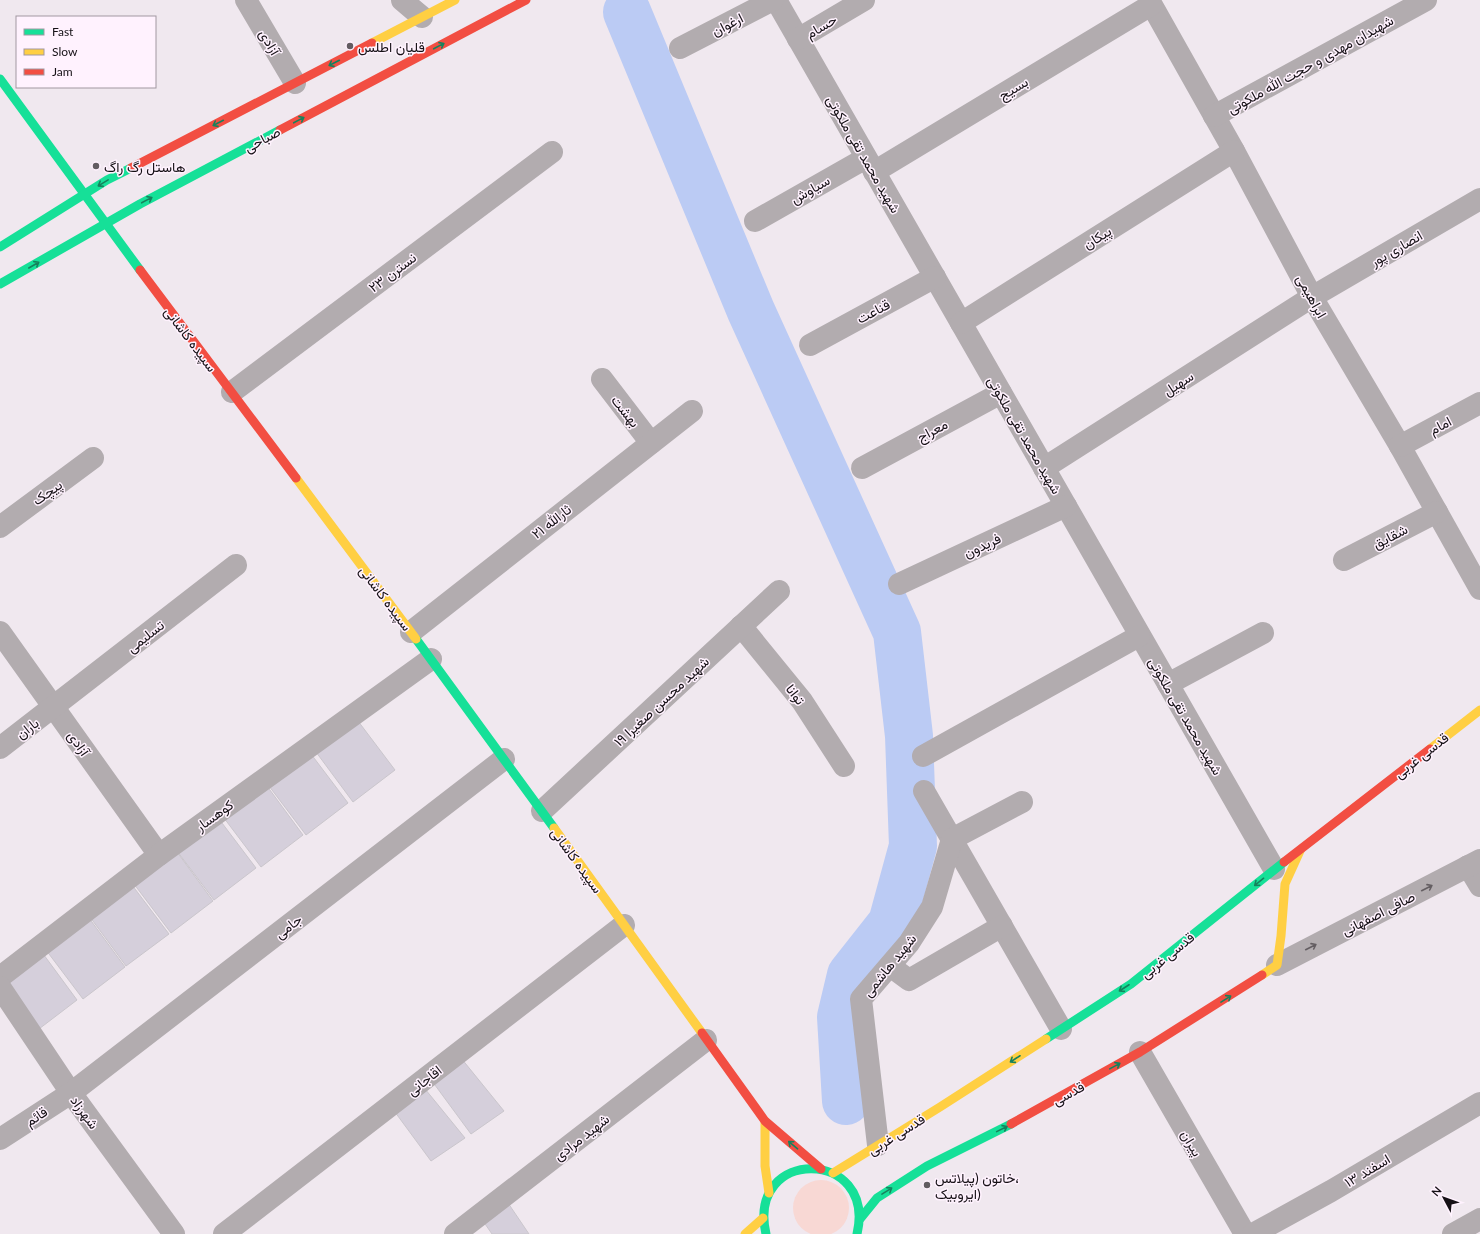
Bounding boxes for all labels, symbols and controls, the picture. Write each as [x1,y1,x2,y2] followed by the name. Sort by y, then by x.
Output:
[708,9,746,40] street label: ارغوان
[802,10,840,43] street label: حسام
[1224,11,1397,118] street label: شهیدان مهدی و حجت الله ملکوتی
[16,16,156,88] legend
[52,24,74,39] text: Fast
[255,26,285,60] street label: آزادی
[358,38,425,56] place label: قلیان اطلس
[345,41,355,51] marker: قلیان اطلس
[432,42,444,49] one-way arrow
[52,44,78,59] text: Slow
[328,60,340,67] one-way arrow
[52,64,73,79] text: Jam
[995,73,1032,106] street label: بسیج
[822,92,905,216] street label: شهید محمد تقی ملکوتی
[293,116,305,123] one-way arrow
[212,119,224,127] one-way arrow
[241,122,284,156] street label: صباحی
[104,158,186,176] place label: هاستل رگ راگ
[91,161,101,171] marker: هاستل رگ راگ
[787,171,833,208] street label: سیاوش
[97,179,109,187] one-way arrow
[141,196,153,203] one-way arrow
[1080,222,1116,254] street label: پیکان
[1366,226,1426,272] street label: انصاری پور
[365,249,420,296] street label: نسترن ۲۳
[28,261,40,269] one-way arrow
[1292,271,1331,321] street label: ابراهیمی
[854,295,892,327] street label: قناعت
[159,303,221,376] street label: سپیده کاشانی
[1160,367,1197,400] street label: سهیل
[983,373,1066,497] street label: شهید محمد تقی ملکوتی
[607,392,644,431] street label: بهشت
[1426,412,1454,439] street label: امام
[914,415,952,448] street label: معراج
[29,475,67,510] street label: پیچک
[528,500,575,543] street label: ثارالله ۲۱
[1370,520,1411,553] street label: شقایق
[961,529,1004,562] street label: فریدون
[354,562,416,635] street label: سپیده کاشانی
[123,616,168,657] street label: تسلیمی
[610,652,713,750] street label: شهید محسن صغیرا ۱۹
[1144,654,1227,778] street label: شهید محمد تقی ملکوتی
[782,680,809,708] street label: توانا
[12,714,42,743] street label: باران
[64,727,95,761] street label: آزادی
[1390,728,1452,782] street label: قدسی غربی
[191,796,237,836] street label: کوهسار
[546,824,606,897] street label: سپیده کاشانی
[1254,877,1265,886] one-way arrow
[1420,883,1432,891] one-way arrow
[1338,887,1418,940] street label: صافی اصفهانی
[271,910,306,943] street label: جامی
[1137,928,1198,983] street label: قدسی غربی
[859,930,920,1000] street label: شهید هاشمی
[1305,943,1317,951] one-way arrow
[1119,984,1130,992] one-way arrow
[1220,994,1232,1002] one-way arrow
[1009,1055,1021,1063] one-way arrow
[403,1061,445,1100] street label: اقاجانی
[1109,1062,1121,1069] one-way arrow
[1049,1077,1087,1110] street label: قدسی
[66,1092,103,1133] street label: شهرزاد
[22,1103,51,1130] street label: قائم
[550,1110,613,1165] street label: شهید مرادی
[864,1110,928,1159] street label: قدسی غربی
[995,1125,1007,1132] one-way arrow
[1176,1127,1206,1160] street label: پیران
[788,1140,798,1149] one-way arrow
[1341,1150,1393,1190] street label: اسفند ۱۳
[935,1169,1019,1203] place label: خاتون (پیلاتس، ایروبیک)
[1424,1178,1464,1218] north arrow
[922,1180,932,1190] marker: خاتون (پیلاتس، ایروبیک)
[1428,1184,1444,1199] text: N
[881,1187,892,1195] one-way arrow

